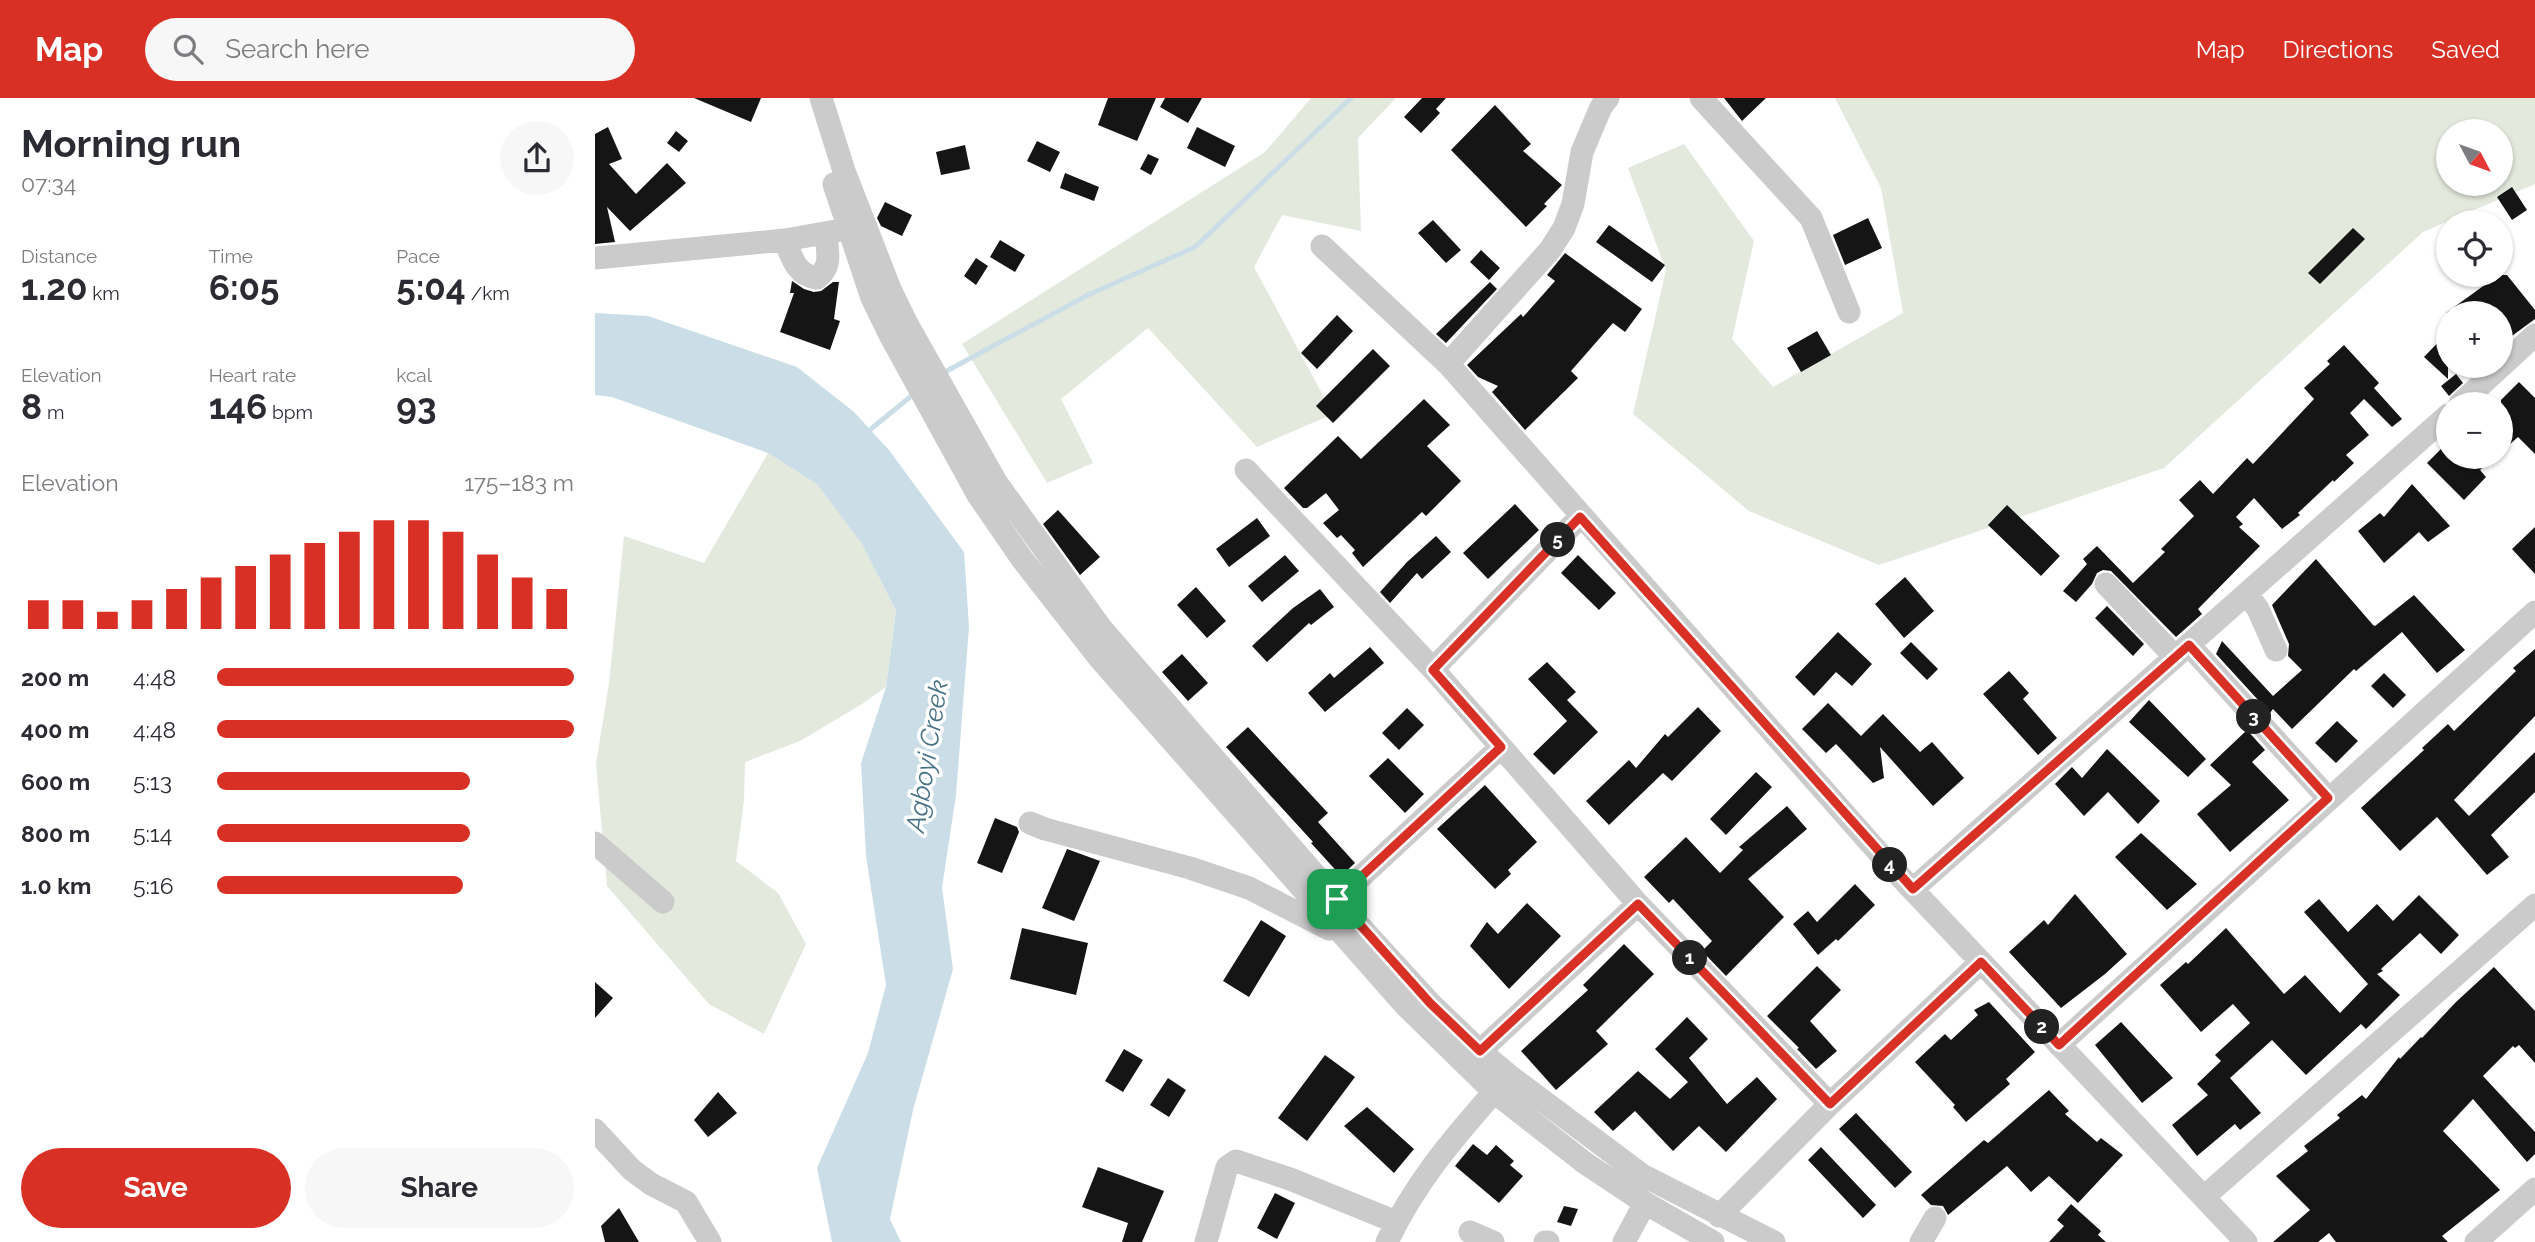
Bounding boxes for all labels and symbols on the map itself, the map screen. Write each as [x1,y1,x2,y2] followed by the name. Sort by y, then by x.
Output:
[2436,119,2513,196] north arrow
[1541,522,1576,558] pin: 5
[900,678,954,836] water label: Agboyi Creek
[2237,700,2271,734] pin: 3
[1873,848,1907,882] pin: 4
[1307,869,1367,929] pin
[1673,940,1707,976] pin: 1
[2025,1010,2059,1044] pin: 2

